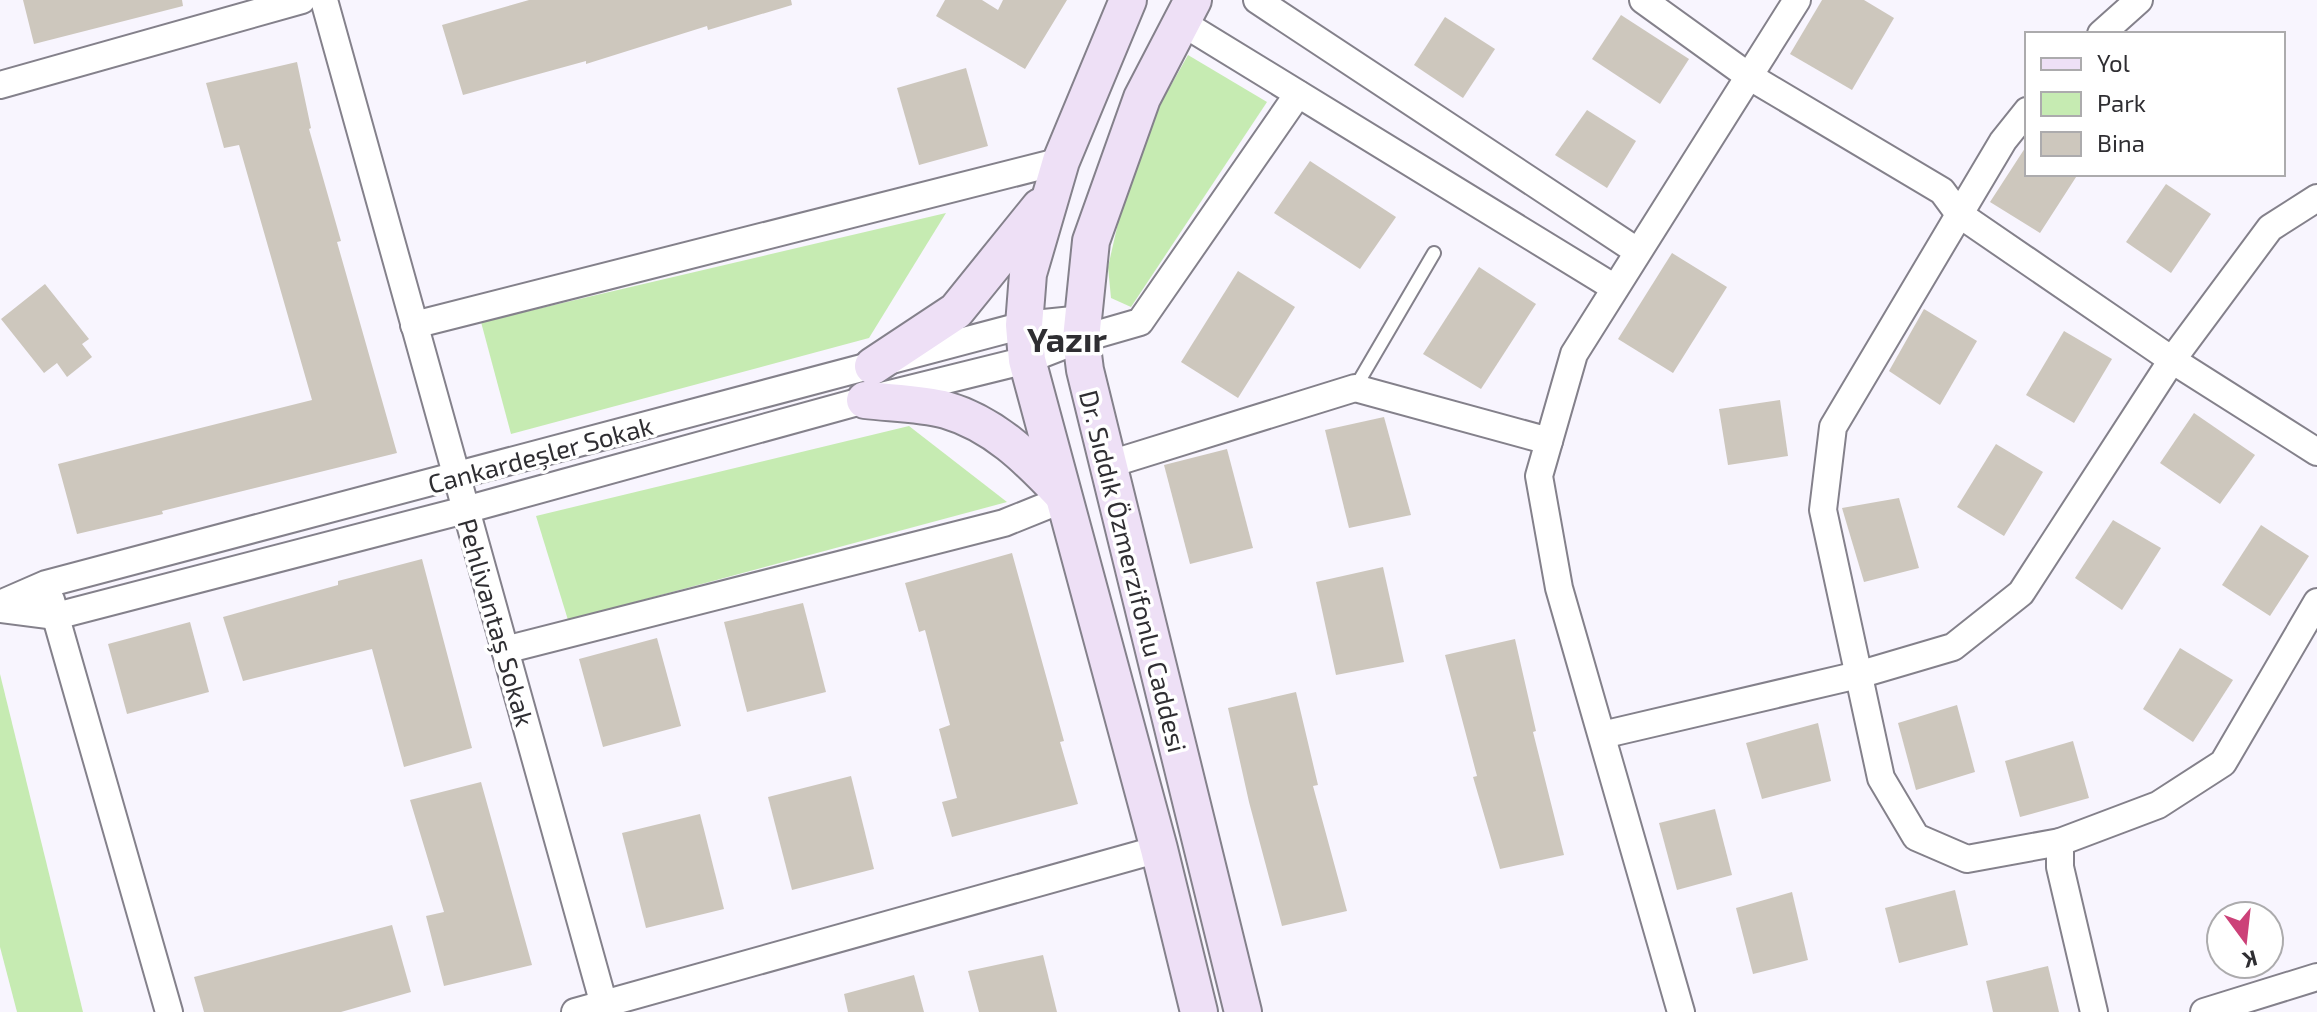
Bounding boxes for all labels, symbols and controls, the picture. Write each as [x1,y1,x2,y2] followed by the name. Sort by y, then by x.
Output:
[2025,32,2285,176] legend
[2097,48,2130,77] text: Yol
[2097,88,2146,117] text: Park
[2097,128,2145,157] text: Bina
[1027,318,1107,359] district label: Yazır
[1074,387,1194,755] street label: Dr. Sıddık Özmerzifonlu Caddesi
[424,409,656,501] street label: Cankardeşler Sokak
[451,515,541,730] street label: Pehlivantaş Sokak
[2205,900,2285,980] north arrow
[2240,946,2261,975] text: K

